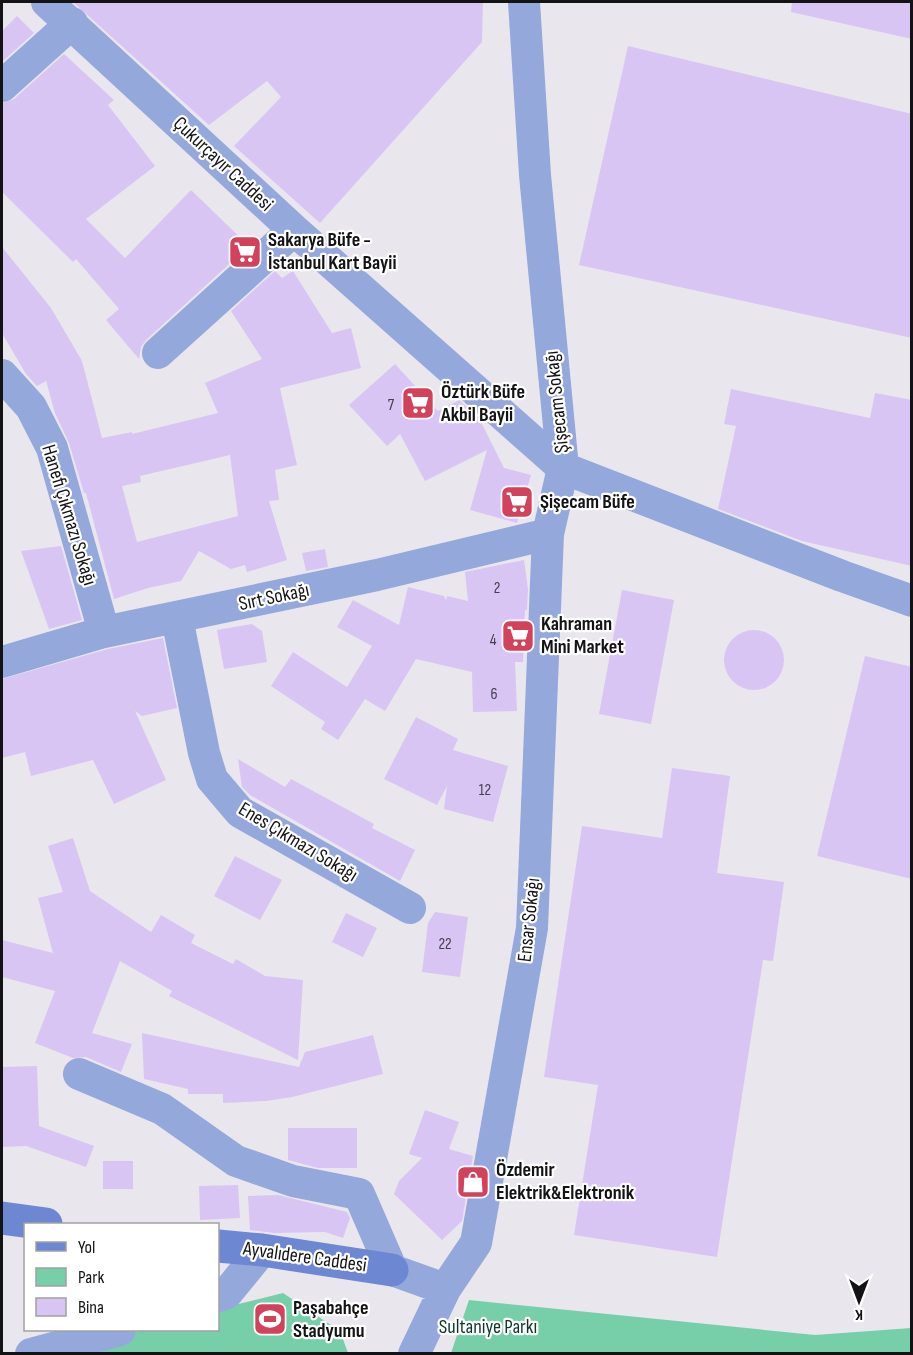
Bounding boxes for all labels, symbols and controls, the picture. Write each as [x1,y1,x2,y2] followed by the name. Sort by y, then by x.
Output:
[168,112,278,216] street label: Çukurçayır Caddesi
[268,228,396,275] place label: Sakarya Büfe - İstanbul Kart Bayii
[227,234,263,270] supermarket icon: Sakarya Büfe - İstanbul Kart Bayii
[540,350,574,454] street label: Şişecam Sokağı
[440,380,525,427] place label: Öztürk Büfe Akbil Bayii
[400,385,436,421] supermarket icon: Öztürk Büfe Akbil Bayii
[388,396,395,415] house number: 7
[36,442,102,588] street label: Hanefi Çıkmazı Sokağı
[499,484,535,520] supermarket icon: Şişecam Büfe
[540,490,635,514] place label: Şişecam Büfe
[237,578,311,616] street label: Sırt Sokağı
[494,579,500,598] house number: 2
[541,612,624,659] place label: Kahraman Mini Market
[500,618,536,654] supermarket icon: Kahraman Mini Market
[490,631,497,650] house number: 4
[490,685,498,704] house number: 6
[479,781,491,800] house number: 12
[234,797,362,887] street label: Enes Çıkmazı Sokağı
[513,877,545,963] street label: Ensar Sokağı
[438,935,452,954] house number: 22
[496,1158,635,1205] place label: Özdemir Elektrik&Elektronik
[455,1164,491,1200] shop icon: Özdemir Elektrik&Elektronik
[24,1223,219,1331] legend
[241,1236,368,1278] street label: Ayvalıdere Caddesi
[78,1237,95,1258] text: Yol
[78,1267,104,1288] text: Park
[829,1271,889,1331] north arrow
[293,1296,369,1343] place label: Paşabahçe Stadyumu
[78,1297,104,1318] text: Bina
[252,1301,288,1337] sports icon: Paşabahçe Stadyumu
[855,1305,863,1324] text: K
[439,1315,537,1339] park label: Sultaniye Parkı

